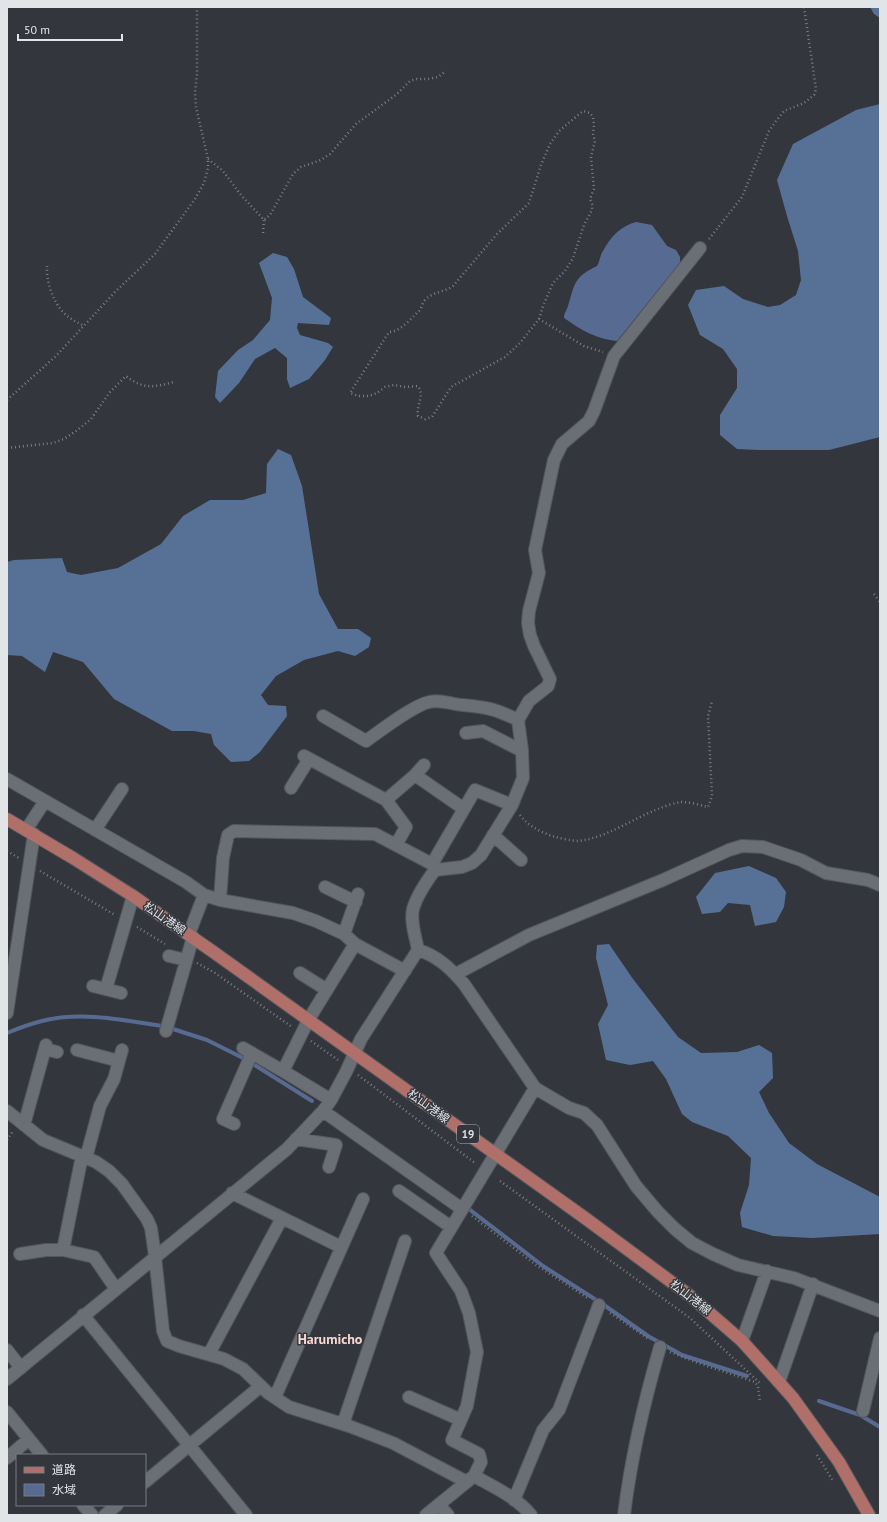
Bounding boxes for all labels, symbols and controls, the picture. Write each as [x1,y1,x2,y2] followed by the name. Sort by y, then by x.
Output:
[18,16,122,42] scale bar
[24,22,50,37] text: 50 m
[141,898,189,938] street label: 松山港線
[405,1086,453,1126] street label: 松山港線
[457,1125,479,1143] road number: 19
[667,1276,715,1318] street label: 松山港線
[298,1330,363,1348] district label: Harumicho
[16,1454,146,1506] legend
[52,1462,76,1477] text: 道路
[52,1482,76,1497] text: 水域

